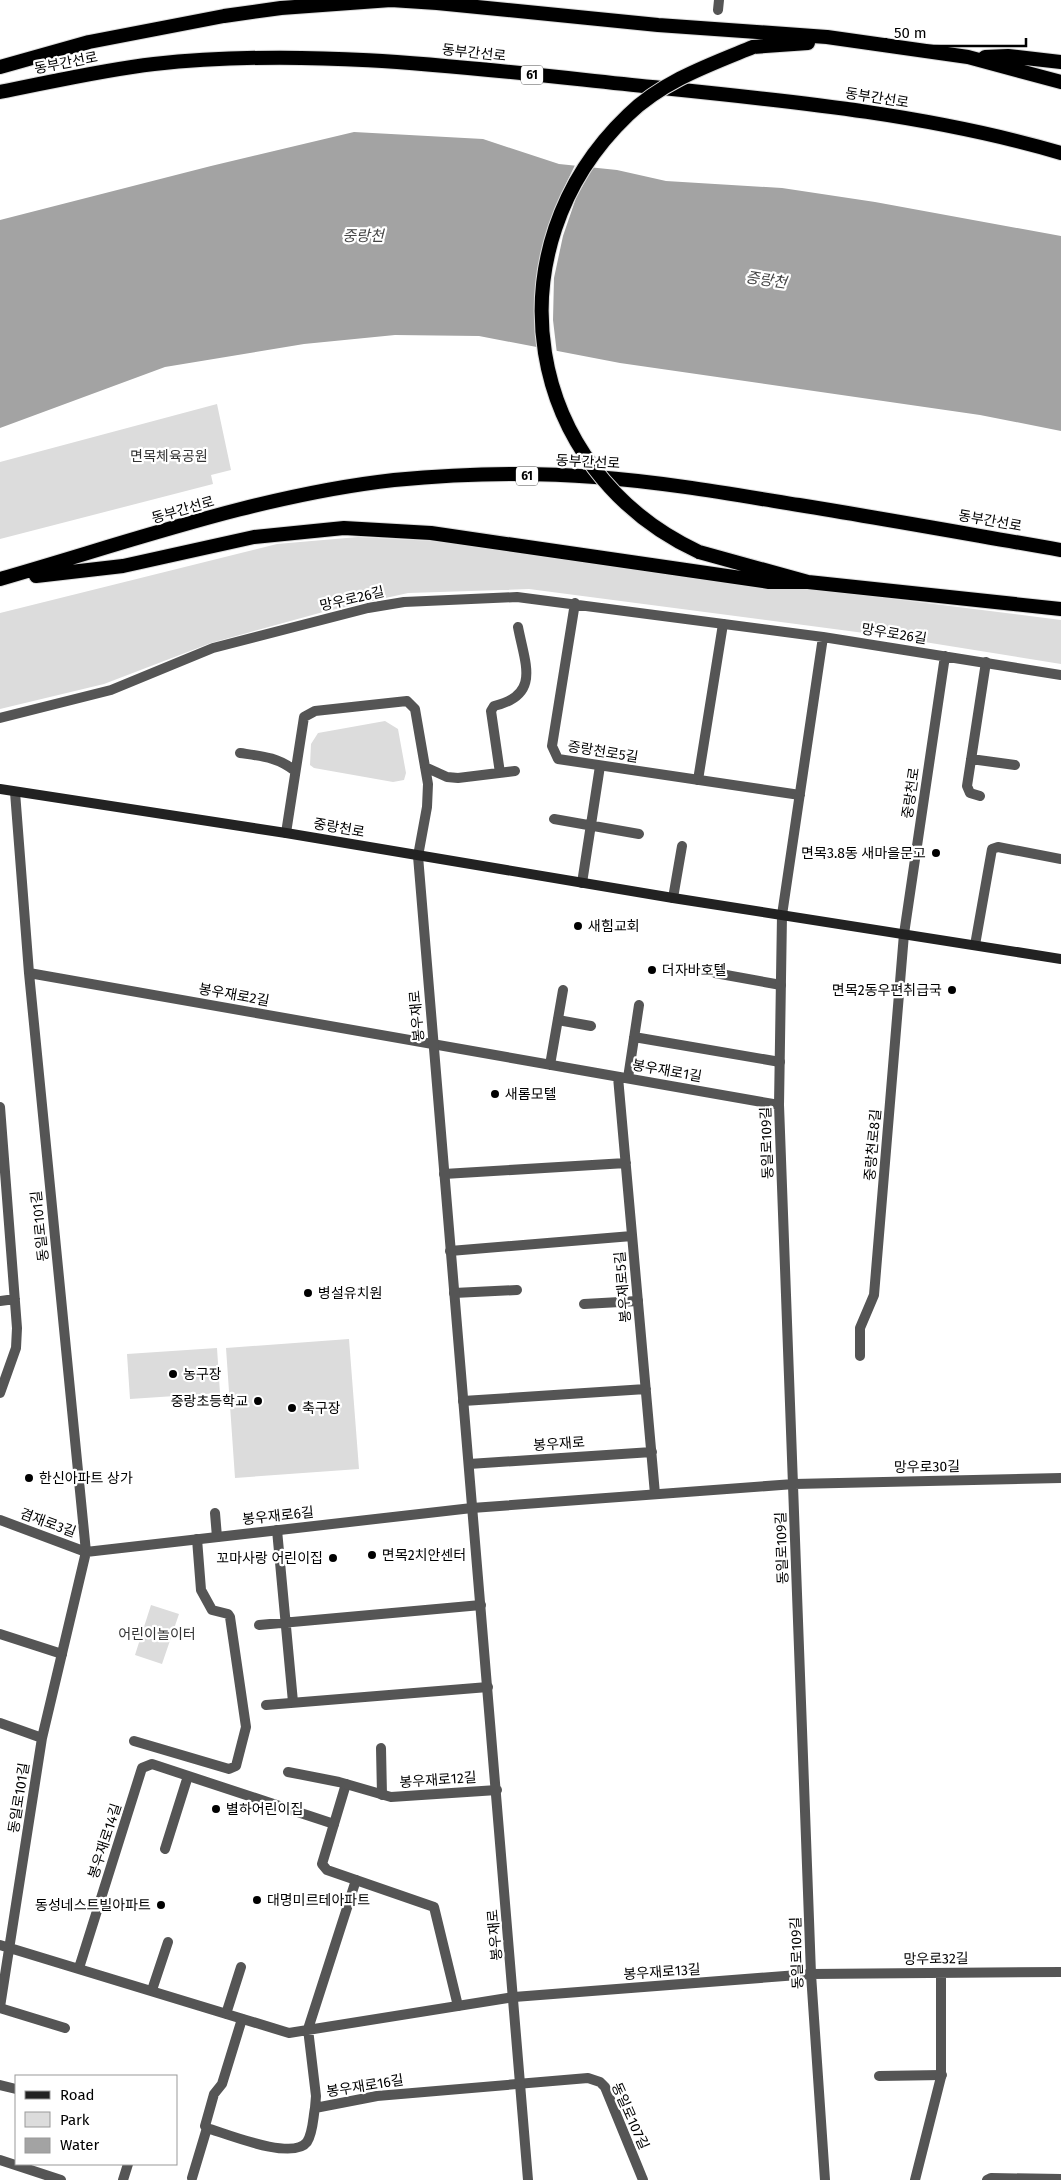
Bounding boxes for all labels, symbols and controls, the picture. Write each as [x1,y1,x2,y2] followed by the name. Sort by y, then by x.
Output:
[886,15,1026,47] scale bar
[894,24,927,42] text: 50 m
[441,41,507,65] street label: 동부간선로
[33,48,99,77] street label: 동부간선로
[521,66,543,84] road number: 61
[844,85,910,111] street label: 동부간선로
[342,227,386,245] water label: 중랑천
[744,268,790,292] water label: 중랑천
[130,448,208,465] park label: 면목체육공원
[555,452,621,472] street label: 동부간선로
[516,466,538,486] road number: 61
[150,493,216,527] street label: 동부간선로
[957,507,1023,535] street label: 동부간선로
[318,583,386,615] street label: 망우로26길
[860,620,928,648] street label: 망우로26길
[566,738,640,766] street label: 중랑천로5길
[899,766,923,820] street label: 중랑천로
[312,815,366,841] street label: 중랑천로
[801,845,926,862] place label: 면목3.8동 새마을문고
[930,847,942,859] marker: 면목3.8동 새마을문고
[588,918,640,935] place label: 새힘교회
[572,920,584,932] marker: 새힘교회
[662,962,726,979] place label: 더자바호텔
[646,964,658,976] marker: 더자바호텔
[197,980,271,1010] street label: 봉우재로2길
[832,982,942,999] place label: 면목2동우편취급국
[946,984,958,996] marker: 면목2동우편취급국
[406,989,428,1042] street label: 봉우재로
[631,1057,703,1085] street label: 봉우재로1길
[505,1086,557,1103] place label: 새롬모텔
[489,1088,501,1100] marker: 새롬모텔
[757,1106,777,1180] street label: 동일로109길
[861,1108,885,1182] street label: 중랑천로8길
[28,1190,52,1262] street label: 동일로101길
[611,1251,635,1323] street label: 봉우재로5길
[318,1285,382,1302] place label: 병설유치원
[302,1287,314,1299] marker: 병설유치원
[183,1366,222,1383] place label: 농구장
[167,1368,179,1380] marker: 농구장
[171,1393,248,1410] place label: 중랑초등학교
[252,1395,264,1407] marker: 중랑초등학교
[302,1400,341,1417] place label: 축구장
[286,1402,298,1414] marker: 축구장
[533,1434,585,1454] street label: 봉우재로
[894,1458,960,1476] street label: 망우로30길
[39,1470,133,1487] place label: 한신아파트 상가
[23,1472,35,1484] marker: 한신아파트 상가
[241,1504,315,1528] street label: 봉우재로6길
[18,1505,78,1541] street label: 겸재로3길
[772,1511,792,1585] street label: 동일로109길
[382,1547,466,1564] place label: 면목2치안센터
[366,1549,378,1561] marker: 면목2치안센터
[216,1550,323,1567] place label: 꼬마사랑 어린이집
[327,1552,339,1564] marker: 꼬마사랑 어린이집
[118,1626,196,1643] park label: 어린이놀이터
[5,1762,33,1834] street label: 동일로101길
[399,1769,477,1791] street label: 봉우재로12길
[85,1801,125,1881] street label: 봉우재로14길
[226,1801,303,1818] place label: 별하어린이집
[210,1803,222,1815] marker: 별하어린이집
[267,1892,370,1909] place label: 대명미르테아파트
[251,1894,263,1906] marker: 대명미르테아파트
[35,1897,151,1914] place label: 동성네스트빌아파트
[155,1899,167,1911] marker: 동성네스트빌아파트
[484,1908,506,1961] street label: 봉우재로
[787,1916,807,1990] street label: 동일로109길
[903,1950,969,1968] street label: 망우로32길
[623,1961,701,1983] street label: 봉우재로13길
[325,2072,405,2100] street label: 봉우재로16길
[15,2075,178,2165] legend
[608,2080,652,2152] street label: 동일로107길
[60,2086,95,2104] text: Road
[60,2111,90,2129] text: Park
[60,2136,99,2154] text: Water

